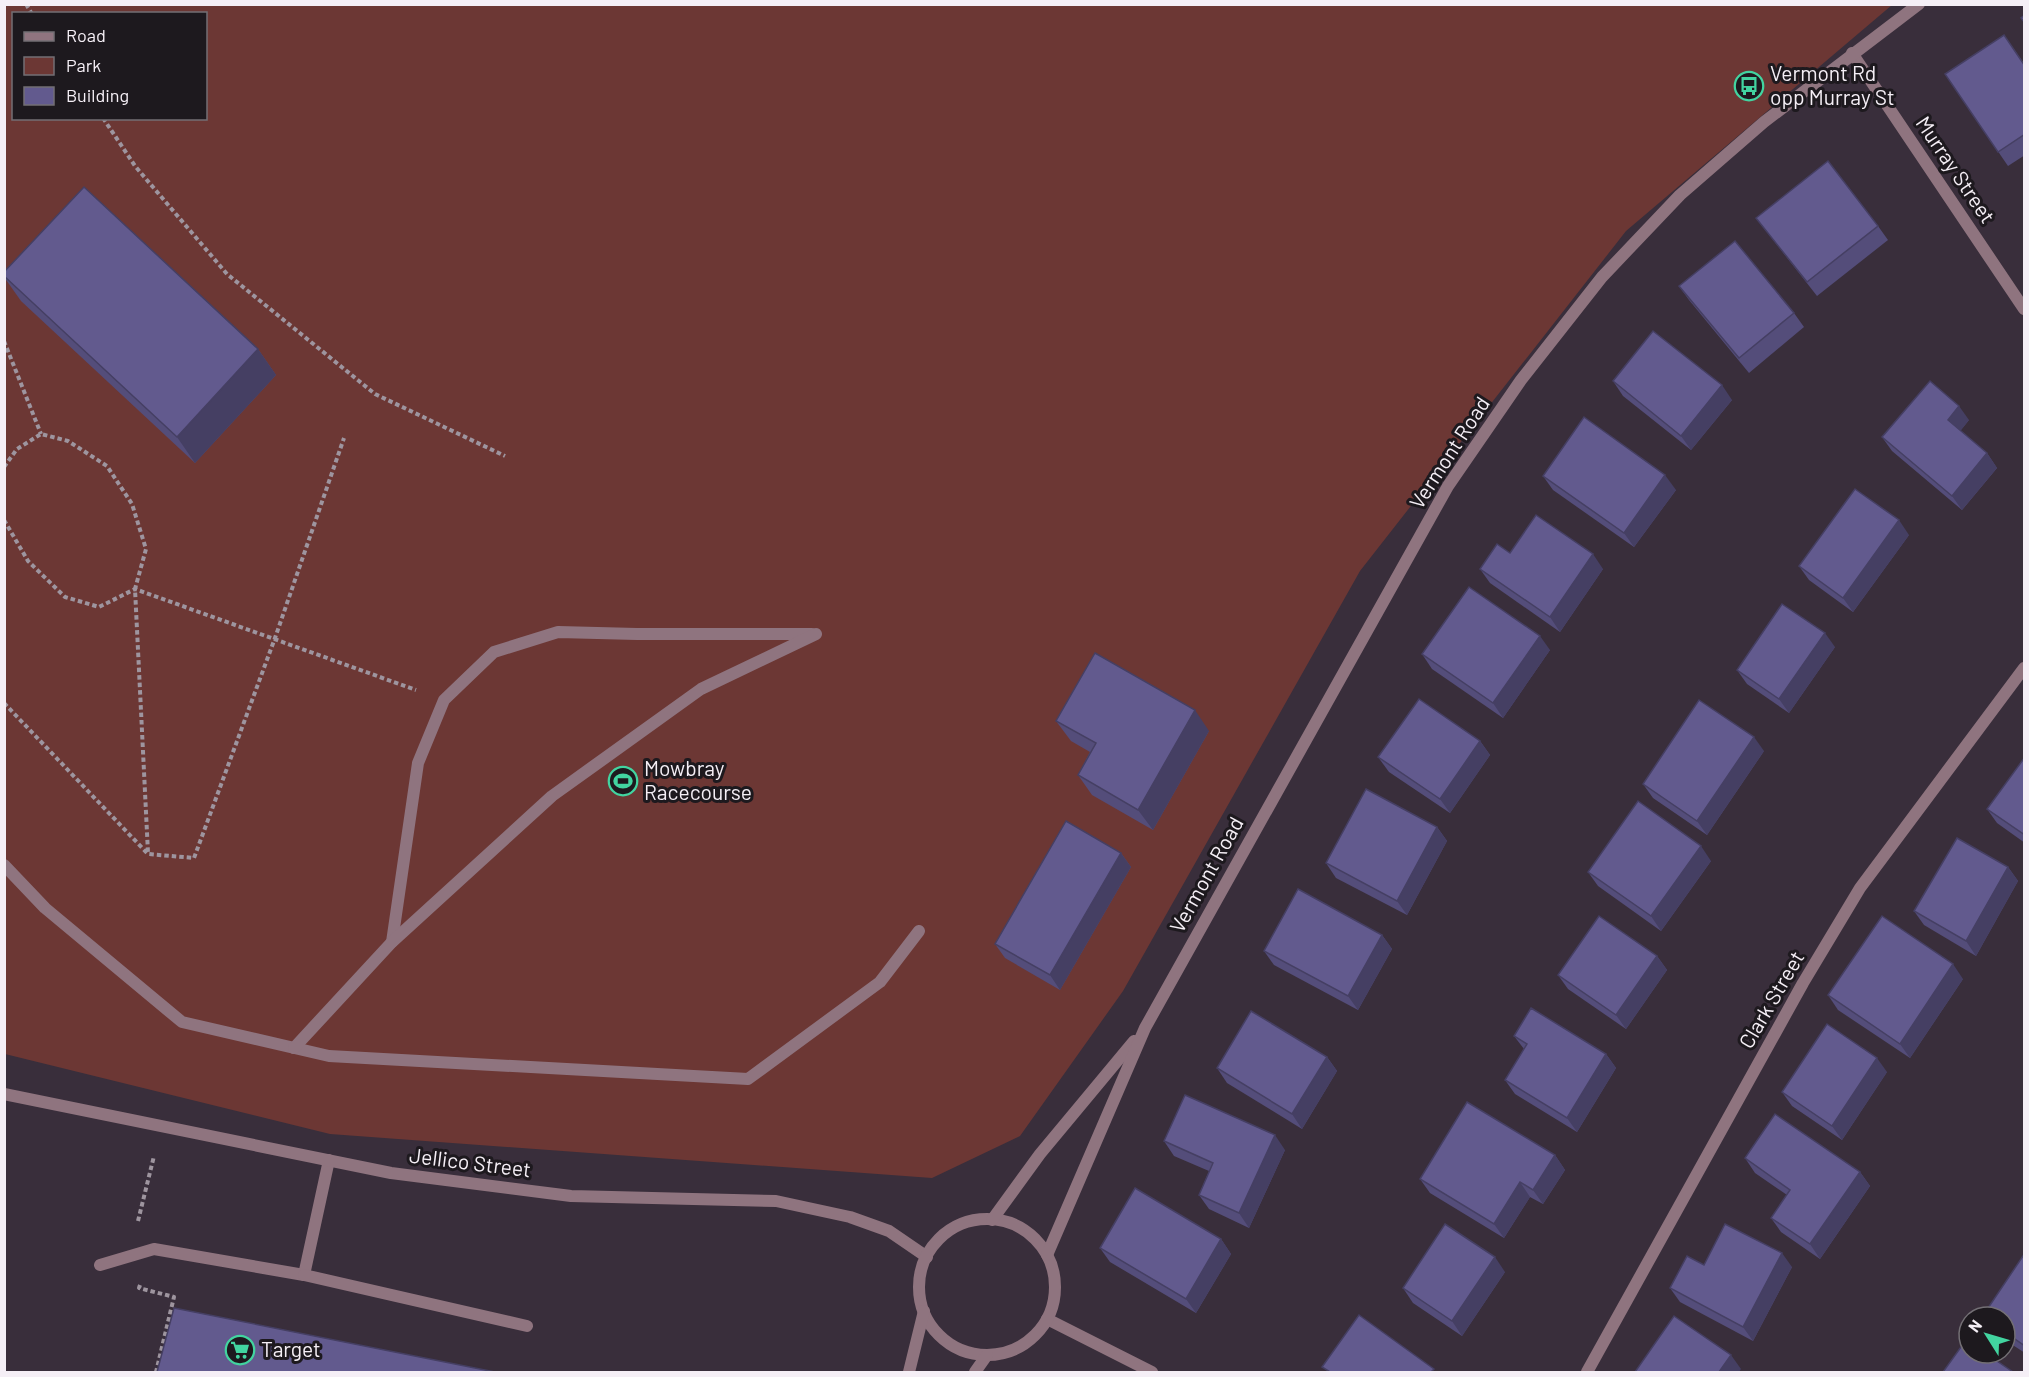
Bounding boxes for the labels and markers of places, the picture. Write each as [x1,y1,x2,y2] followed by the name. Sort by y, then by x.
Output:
[1770,60,1895,109] place label: Vermont Rd opp Murray St
[1733,70,1765,102] bus stop icon: Vermont Rd opp Murray St
[644,755,752,804] place label: Mowbray Racecourse
[607,765,639,797] sports icon: Mowbray Racecourse
[224,1334,256,1366] supermarket icon: Target
[261,1336,321,1361] place label: Target

